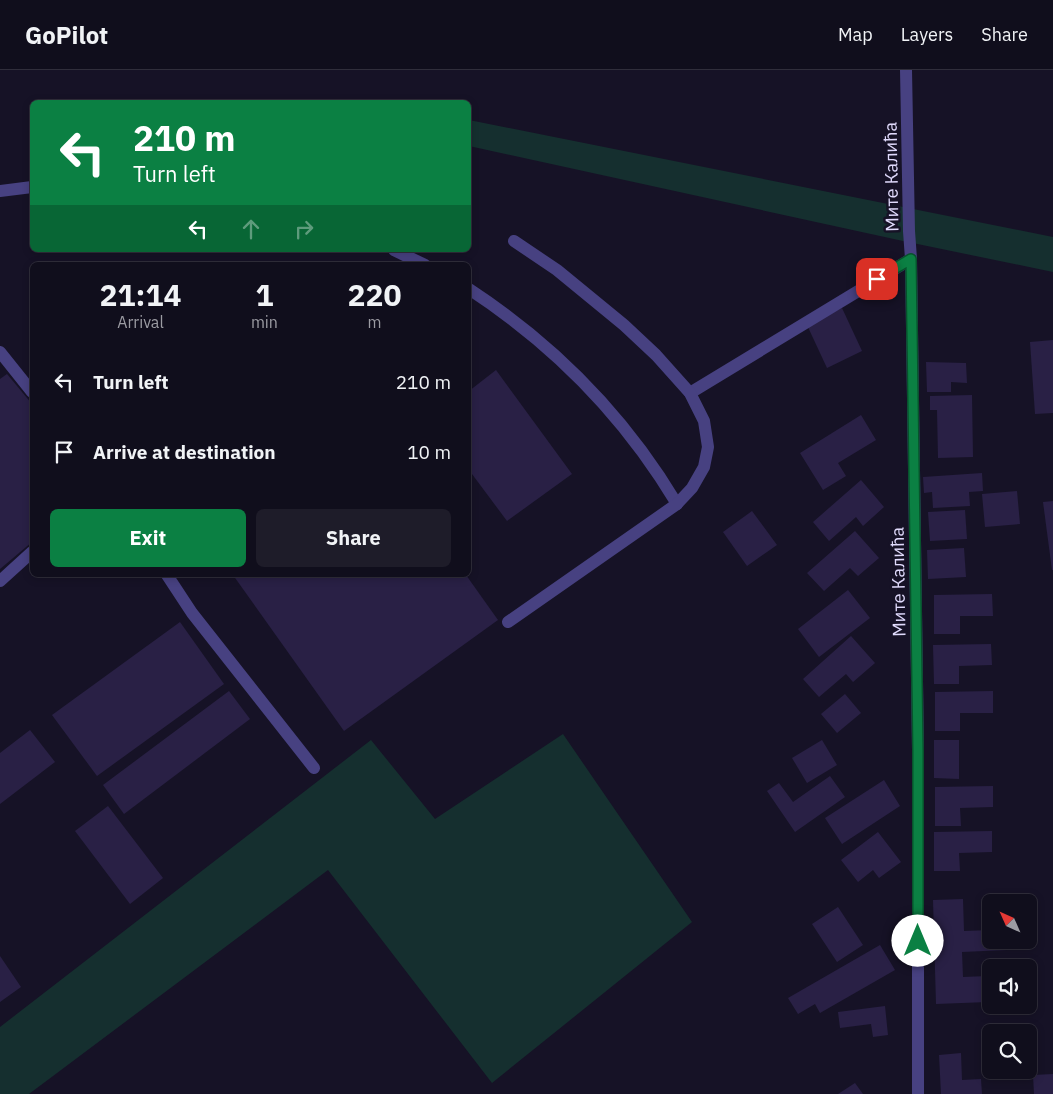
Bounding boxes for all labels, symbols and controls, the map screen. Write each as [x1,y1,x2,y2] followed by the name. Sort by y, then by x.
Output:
[25,19,108,51] text: GoPilot
[838,23,873,46] text: Map
[901,23,953,46] text: Layers
[981,23,1028,46] text: Share
[133,115,236,161] text: 210 m
[50,120,115,185] icon: left
[879,122,903,232] street label: Мите Калића
[133,159,216,188] text: Turn left
[184,215,212,243] icon: left
[237,215,265,243] icon: ahead
[290,215,318,243] icon: right
[856,258,898,300] pin
[863,265,891,293] icon: arrive
[100,275,181,314] text: 21:14
[255,275,273,314] text: 1
[347,275,401,314] text: 220
[117,312,164,332] text: Arrival
[251,312,278,332] text: min
[367,312,381,332] text: m
[50,368,78,396] icon: left
[93,370,169,394] text: Turn left
[396,370,451,394] text: 210 m
[50,438,78,466] icon: arrive
[93,440,276,464] text: Arrive at destination
[407,440,451,464] text: 10 m
[50,509,246,567] button: Exit
[256,509,451,567] button: Share
[886,527,910,637] street label: Мите Калића
[982,894,1038,949] north arrow
[982,894,1037,1079] map controls
[891,914,943,966] position arrow
[982,959,1037,1014] button: sound
[982,1024,1037,1079] button: search

